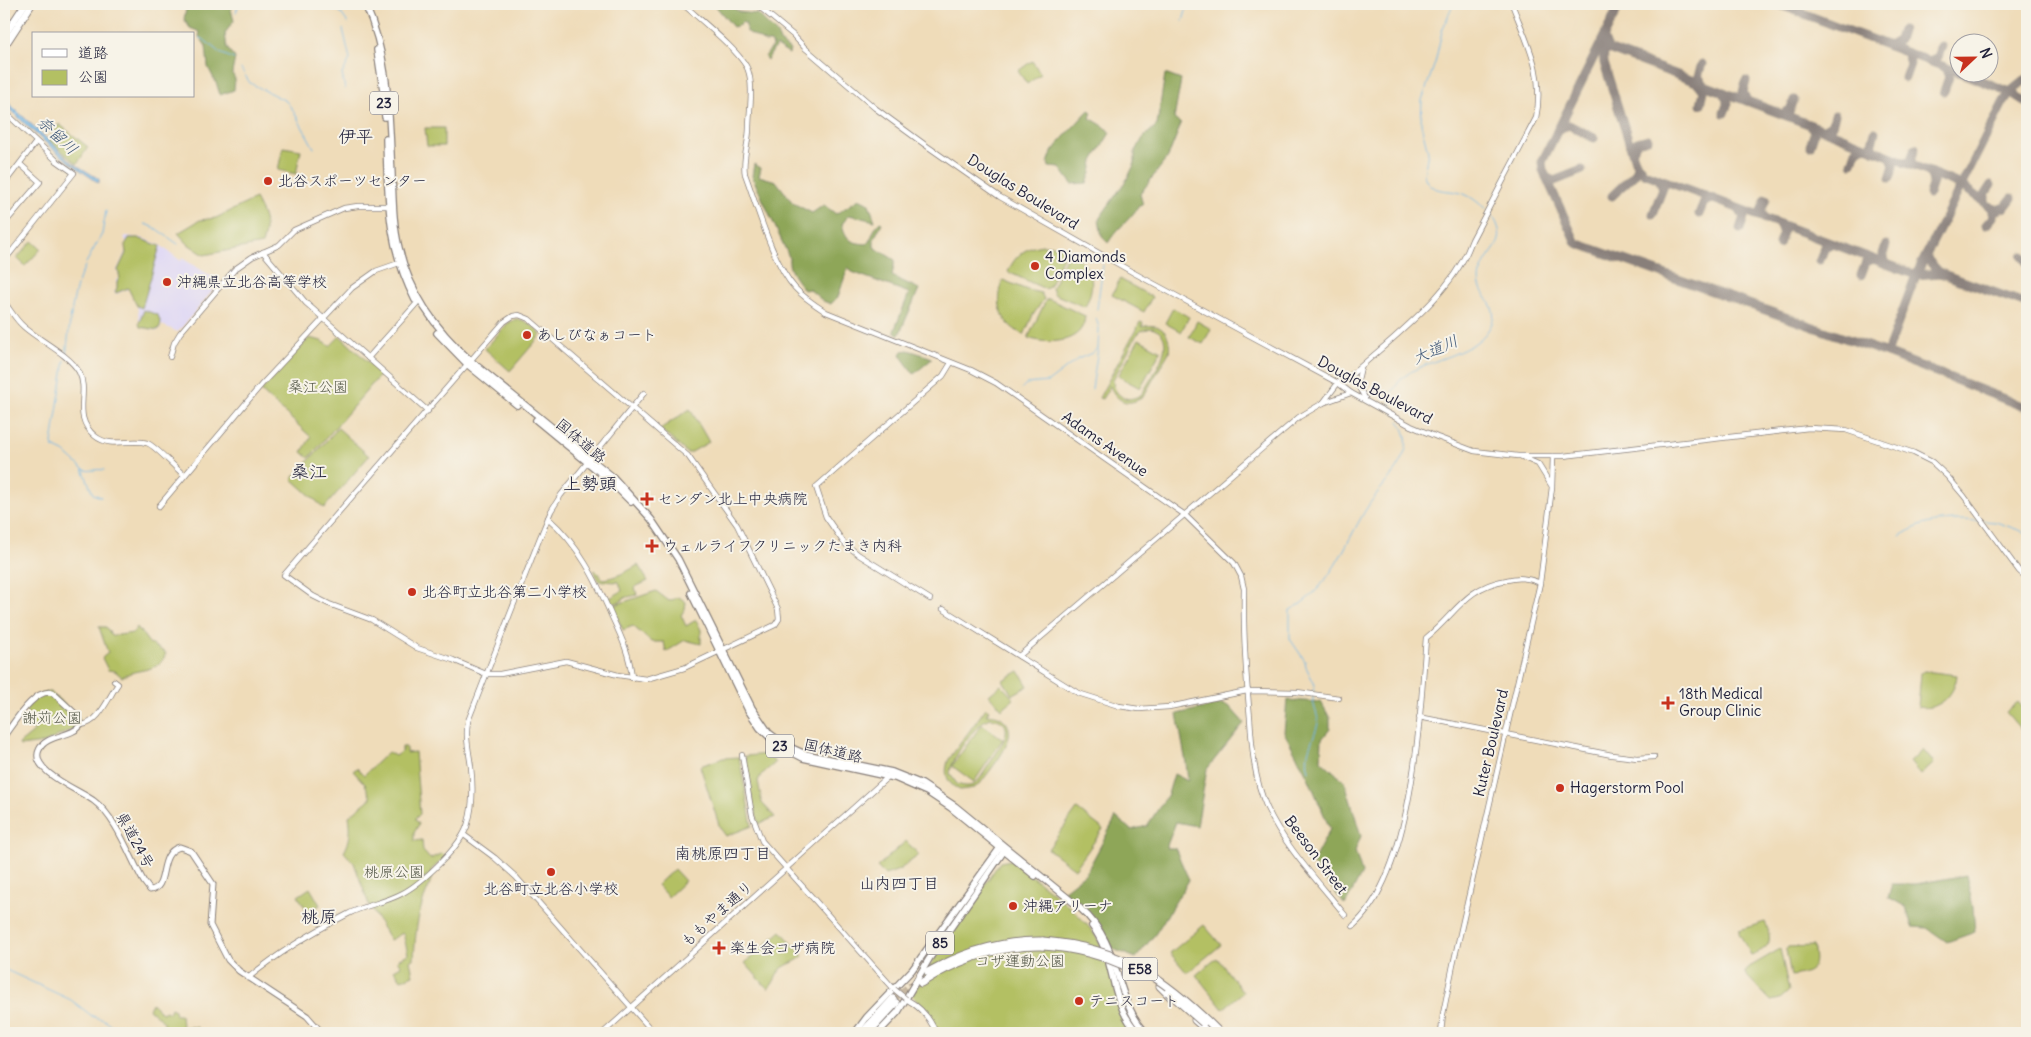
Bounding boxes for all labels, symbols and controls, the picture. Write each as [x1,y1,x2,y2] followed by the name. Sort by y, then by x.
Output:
[32,32,195,98] legend
[1948,32,1998,82] north arrow
[78,43,108,62] text: 道路
[1976,45,1996,61] text: N
[78,67,108,86] text: 公園
[370,92,398,115] road number: 23
[34,111,82,159] water label: 奈留川
[338,125,374,148] district label: 伊平
[964,150,1082,233] street label: Douglas Boulevard
[278,171,427,190] place label: 北谷スポーツセンター
[262,175,274,187] marker: 北谷スポーツセンター
[1045,247,1126,283] place label: 4 Diamonds Complex
[1029,260,1041,272] marker: 4 Diamonds Complex
[177,272,327,291] place label: 沖縄県立北谷高等学校
[161,276,173,288] marker: 沖縄県立北谷高等学校
[537,325,657,344] place label: あしびなぁコート
[521,329,533,341] marker: あしびなぁコート
[1409,330,1461,368] water label: 大道川
[1315,351,1436,428] street label: Douglas Boulevard
[288,377,348,396] park label: 桑江公園
[1059,407,1152,480] street label: Adams Avenue
[552,414,610,467] street label: 国体道路
[291,460,327,483] district label: 桑江
[563,472,617,495] district label: 上勢頭
[658,489,807,508] place label: センダン北上中央病院
[640,492,654,506] marker: センダン北上中央病院
[663,536,902,555] place label: ウェルライフクリニックたまき内科
[645,539,659,553] marker: ウェルライフクリニックたまき内科
[422,582,587,601] place label: 北谷町立北谷第二小学校
[406,586,418,598] marker: 北谷町立北谷第二小学校
[1679,684,1763,720] place label: 18th Medical Group Clinic
[1469,687,1512,798] street label: Kuter Boulevard
[1661,696,1675,710] marker: 18th Medical Group Clinic
[22,708,82,727] park label: 謝苅公園
[766,734,794,758] road number: 23
[802,735,864,767] street label: 国体道路
[1570,778,1684,797] place label: Hagerstorm Pool
[1554,782,1566,794] marker: Hagerstorm Pool
[112,808,159,871] street label: 県道24号
[1281,812,1352,898] street label: Beeson Street
[675,843,771,863] district label: 南桃原四丁目
[364,862,424,881] park label: 桃原公園
[545,866,557,878] marker: 北谷町立北谷小学校
[859,873,939,893] district label: 山内四丁目
[677,876,756,951] street label: ももやま通り
[483,879,619,898] place label: 北谷町立北谷小学校
[1023,896,1113,915] place label: 沖縄アリーナ
[1007,900,1019,912] marker: 沖縄アリーナ
[301,905,337,928] district label: 桃原
[926,931,954,954] road number: 85
[730,938,835,957] place label: 楽生会コザ病院
[712,941,726,955] marker: 楽生会コザ病院
[975,951,1065,970] park label: コザ運動公園
[1122,958,1158,981] road number: E58
[1089,991,1179,1010] place label: テニスコート
[1073,995,1085,1007] marker: テニスコート

